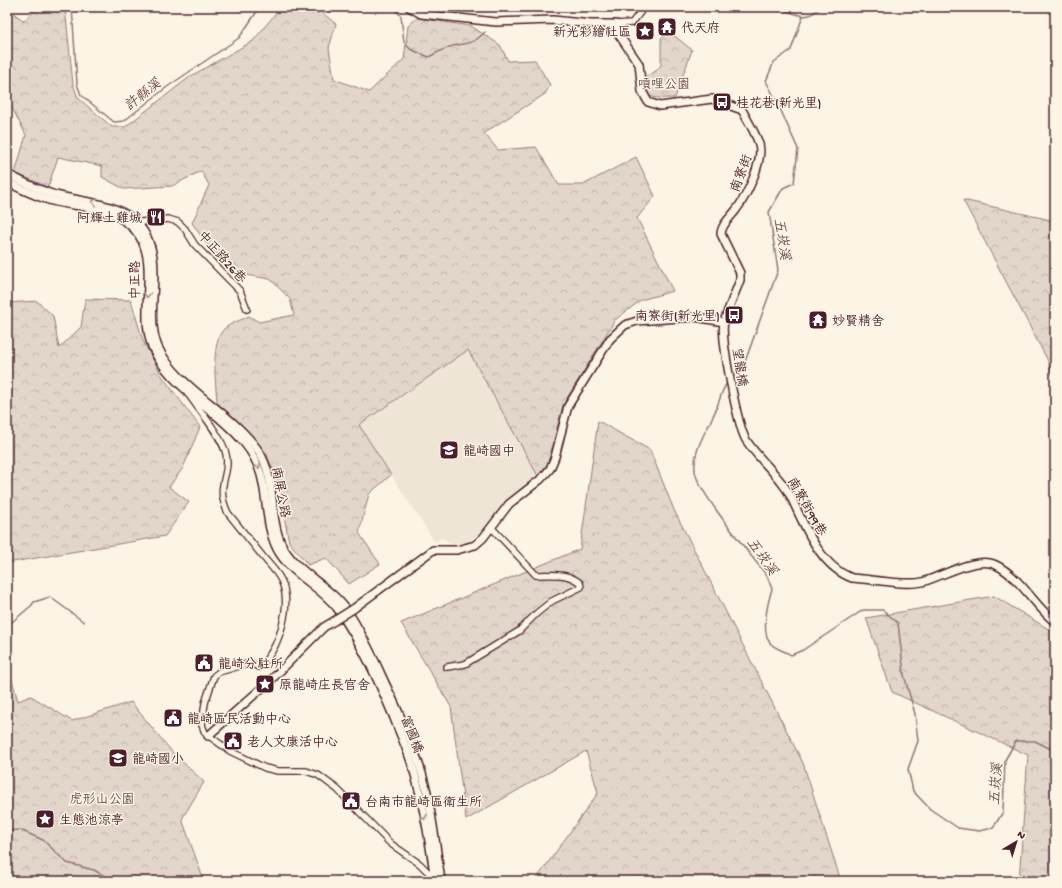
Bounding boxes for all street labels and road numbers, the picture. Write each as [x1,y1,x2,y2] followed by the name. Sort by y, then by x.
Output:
[728,153,756,195] street label: 南寮街
[194,228,249,287] street label: 中正路26巷
[128,260,144,300] street label: 中正路
[728,347,750,388] street label: 望龍橋
[267,465,293,519] street label: 南屏公路
[783,475,829,539] street label: 南寮街99巷
[396,714,426,756] street label: 富國橋

